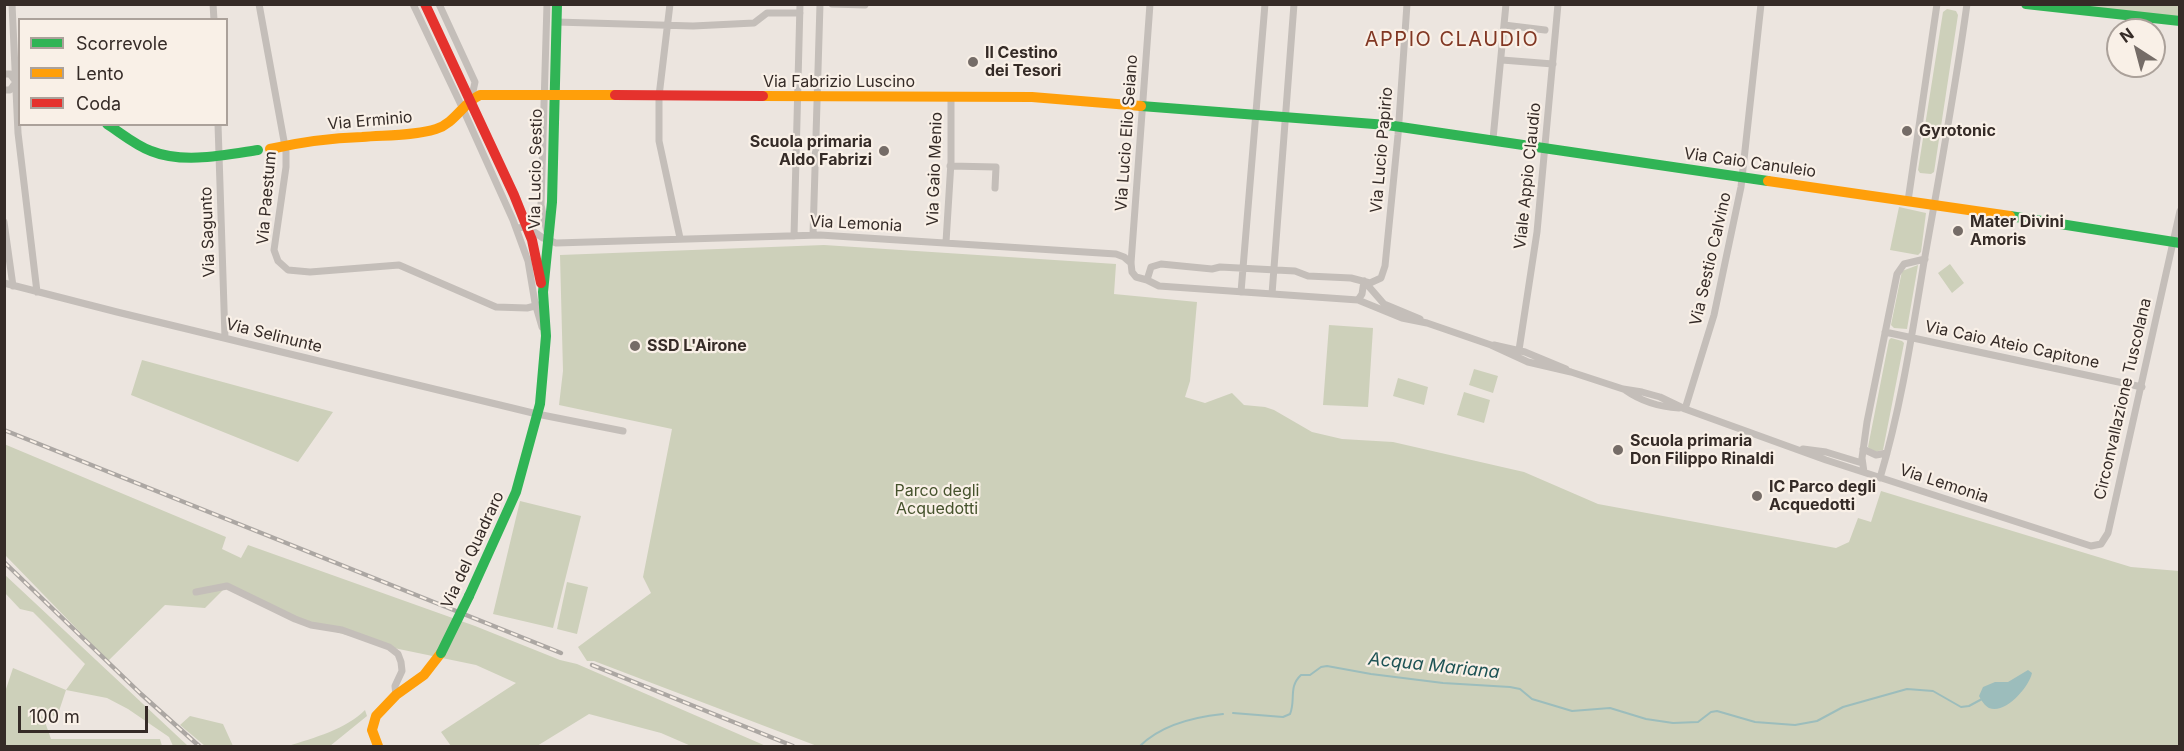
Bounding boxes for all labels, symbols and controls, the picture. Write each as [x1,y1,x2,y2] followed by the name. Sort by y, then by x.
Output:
[18,18,228,126] legend
[2106,18,2166,78] north arrow
[2116,23,2137,47] text: N
[1365,28,1539,52] district label: APPIO CLAUDIO
[76,33,168,54] text: Scorrevole
[985,43,1061,81] place label: Il Cestino dei Tesori
[1112,54,1142,212] street label: Via Lucio Elio Seiano
[966,55,980,69] marker: Il Cestino dei Tesori
[76,63,124,84] text: Lento
[763,72,915,92] street label: Via Fabrizio Luscino
[1367,86,1397,214] street label: Via Lucio Papirio
[76,93,121,114] text: Coda
[1511,102,1545,250] street label: Viale Appio Claudio
[327,108,413,134] street label: Via Erminio
[525,108,547,230] street label: Via Lucio Sestio
[923,112,947,226] street label: Via Gaio Menio
[1919,121,1996,141] place label: Gyrotonic
[1900,124,1914,138] marker: Gyrotonic
[750,132,872,170] place label: Scuola primaria Aldo Fabrizi
[877,144,891,158] marker: Scuola primaria Aldo Fabrizi
[1683,144,1817,182] street label: Via Caio Canuleio
[253,150,281,246] street label: Via Paestum
[197,186,219,278] street label: Via Sagunto
[1686,190,1736,328] street label: Via Sestio Calvino
[809,212,903,236] street label: Via Lemonia
[1970,212,2064,250] place label: Mater Divini Amoris
[1951,224,1965,238] marker: Mater Divini Amoris
[2090,296,2156,502] street label: Circonvallazione Tuscolana
[224,315,324,357] street label: Via Selinunte
[1923,317,2101,373] street label: Via Caio Ateio Capitone
[647,336,747,356] place label: SSD L'Airone
[628,339,642,353] marker: SSD L'Airone
[1630,431,1774,469] place label: Scuola primaria Don Filippo Rinaldi
[1611,443,1625,457] marker: Scuola primaria Don Filippo Rinaldi
[1897,461,1991,507] street label: Via Lemonia
[1769,477,1876,515] place label: IC Parco degli Acquedotti
[895,481,979,519] park label: Parco degli Acquedotti
[438,489,508,611] street label: Via del Quadraro
[1750,489,1764,503] marker: IC Parco degli Acquedotti
[1367,648,1501,684] water label: Acqua Mariana
[21,694,152,732] scale bar
[29,706,80,727] text: 100 m

